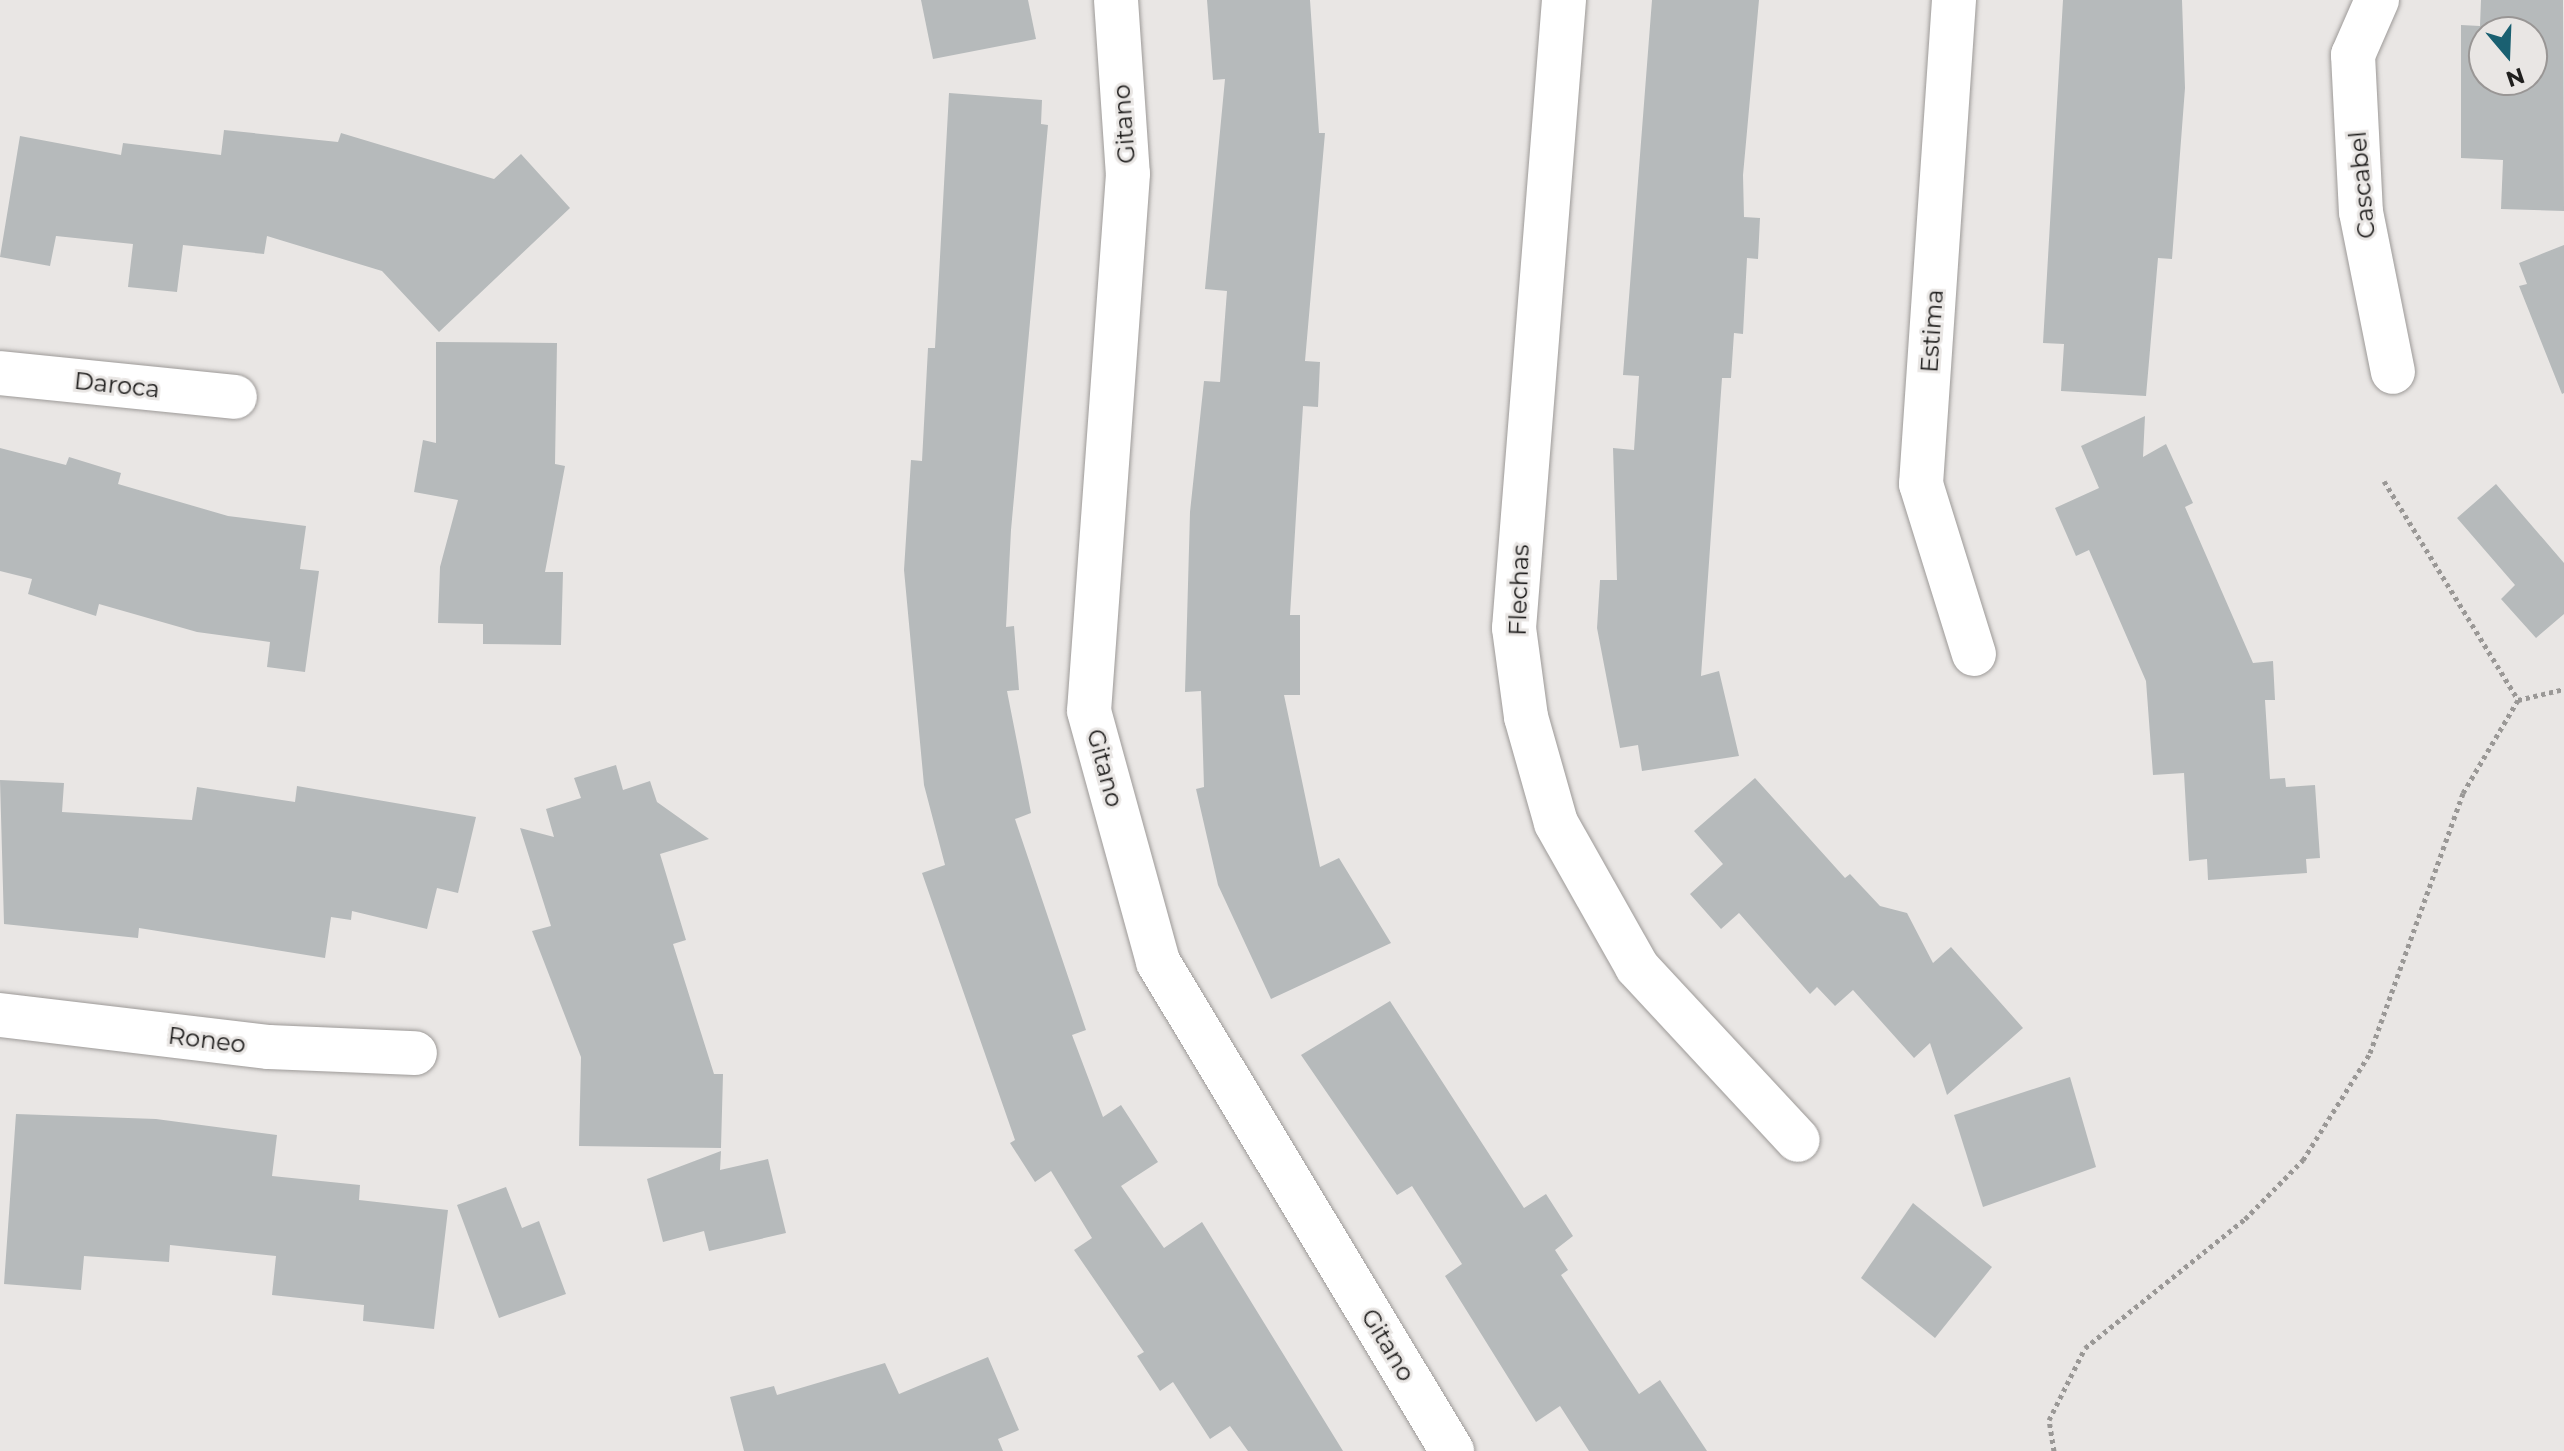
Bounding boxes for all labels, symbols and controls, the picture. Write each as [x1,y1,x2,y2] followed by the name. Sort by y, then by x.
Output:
[2468,16,2548,96] north arrow
[2503,62,2528,93] text: N
[1107,83,1141,165] street label: Gitano
[2343,130,2381,240] street label: Cascabel
[1915,288,1949,374] street label: Estima
[73,366,161,404] street label: Daroca
[1503,544,1535,636] street label: Flechas
[1081,726,1129,810] street label: Gitano
[166,1021,248,1059] street label: Roneo
[1355,1304,1421,1386] street label: Gitano

